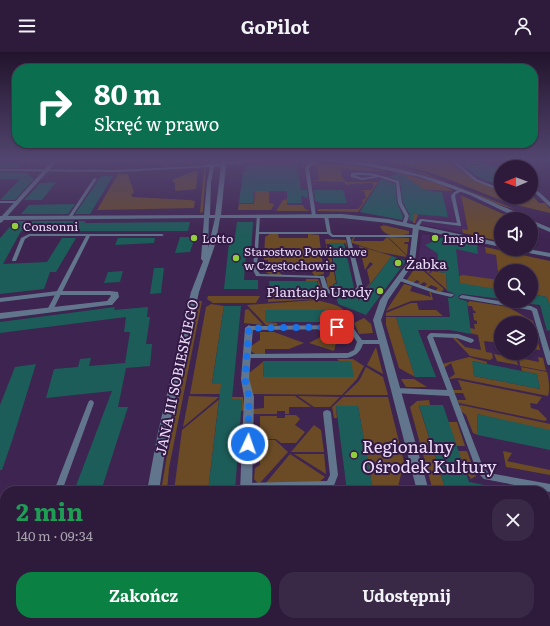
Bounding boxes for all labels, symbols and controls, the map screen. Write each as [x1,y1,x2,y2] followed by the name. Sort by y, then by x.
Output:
[241,13,309,40] text: GoPilot
[16,15,38,37] icon: menu
[512,15,534,37] icon: person
[94,72,161,114] text: 80 m
[28,80,80,132] icon: right
[94,110,219,137] text: Skręć w prawo
[494,160,538,204] north arrow
[494,160,538,360] map controls
[494,212,538,256] button: sound
[23,217,78,235] place label: Consonni
[10,221,20,231] marker: Consonni
[202,229,233,247] place label: Lotto
[443,229,484,247] place label: Impuls
[189,233,199,243] marker: Lotto
[430,233,440,243] marker: Impuls
[244,242,367,274] place label: Starostwo Powiatowe w Częstochowie
[231,253,241,263] marker: Starostwo Powiatowe w Częstochowie
[406,253,447,273] place label: Żabka
[393,258,403,268] marker: Żabka
[494,264,538,308] button: search
[266,281,373,301] place label: Plantacja Urody
[375,286,385,296] marker: Plantacja Urody
[150,297,202,457] street label: JANA III SOBIESKIEGO
[320,310,354,344] pin
[326,316,348,338] icon: arrive
[494,316,538,360] button: layers
[227,423,269,465] position arrow
[362,433,497,478] place label: Regionalny Ośrodek Kultury
[349,450,359,460] marker: Regionalny Ośrodek Kultury
[16,493,83,528] text: 2 min
[492,499,534,541] button: close
[16,526,93,545] text: 140 m · 09:34
[16,572,271,618] button: Zakończ
[279,572,534,618] button: Udostępnij

